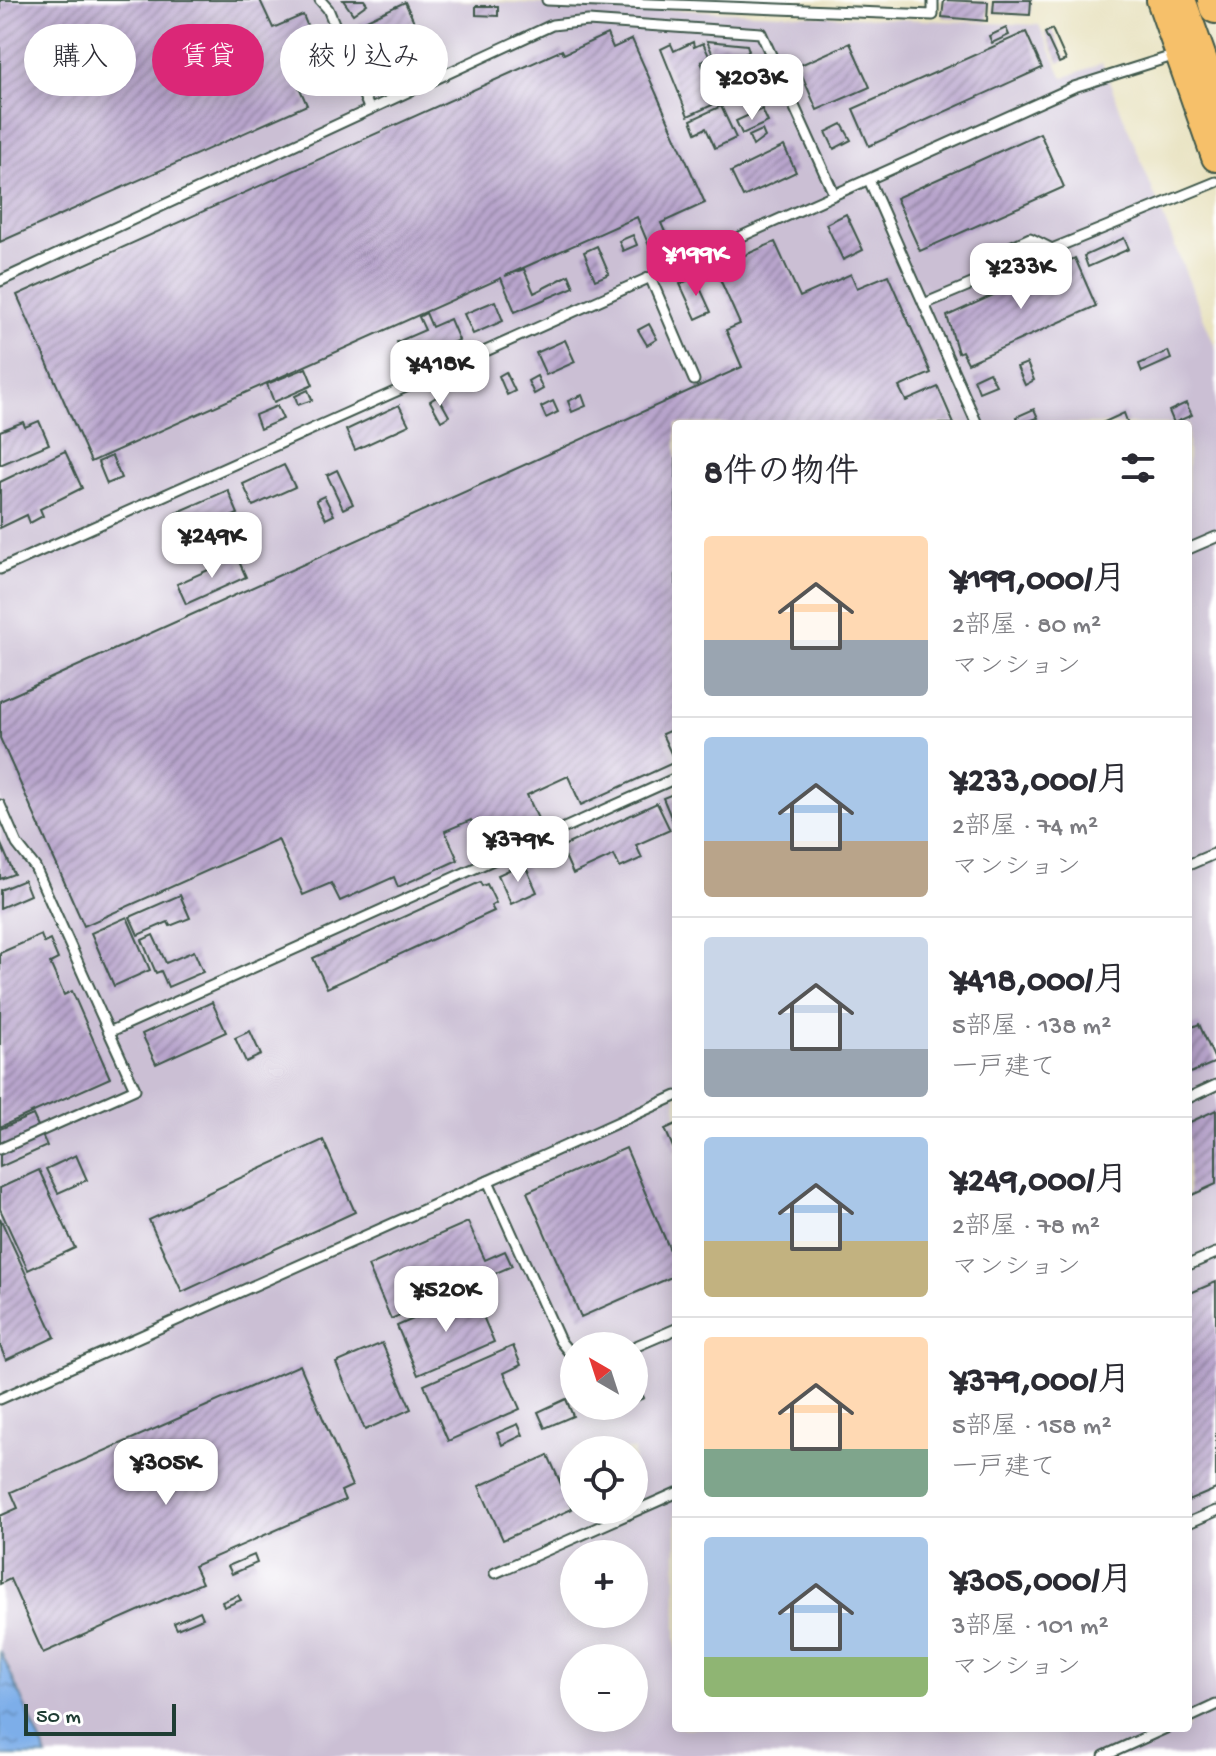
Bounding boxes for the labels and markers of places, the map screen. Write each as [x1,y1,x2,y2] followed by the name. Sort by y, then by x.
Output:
[696,54,808,122] pin: ¥203K
[640,230,752,298] pin: ¥199K
[965,243,1077,311] pin: ¥233K
[384,340,496,408] pin: ¥418K
[156,512,268,580] pin: ¥249K
[462,816,574,884] pin: ¥379K
[390,1266,502,1334] pin: ¥520K
[110,1439,222,1507] pin: ¥305K

